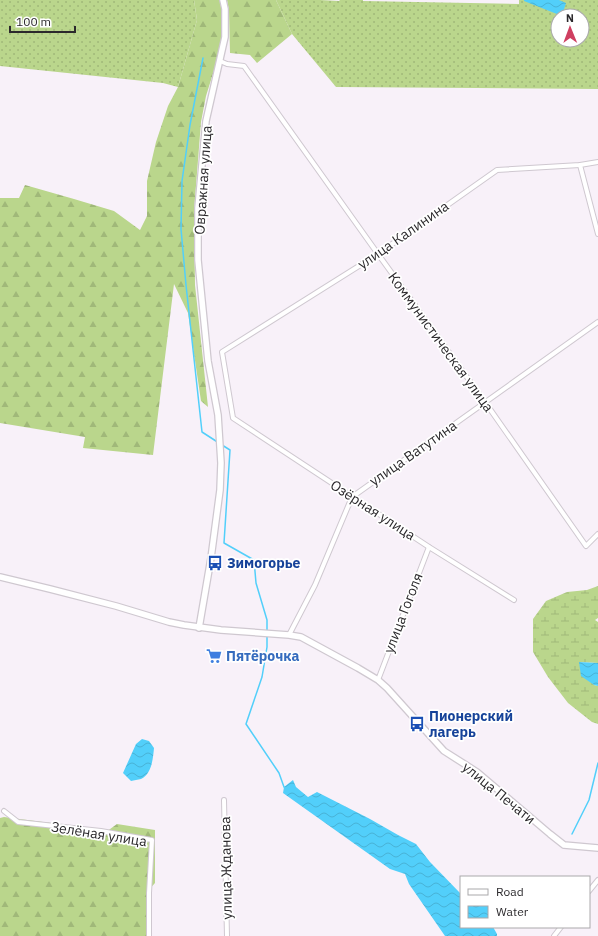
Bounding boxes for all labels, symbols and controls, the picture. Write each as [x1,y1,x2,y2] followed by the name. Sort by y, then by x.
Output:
[10,8,75,34] scale bar
[550,8,590,48] north arrow
[566,11,574,25] text: N
[16,14,51,29] text: 100 m
[190,124,216,235] street label: Овражная улица
[354,197,452,273] street label: улица Калинина
[384,269,498,416] street label: Коммунистическая улица
[366,416,461,490] street label: улица Ватутина
[327,476,419,545] street label: Озёрная улица
[206,554,224,572] bus stop icon: Зимогорье
[227,554,301,572] place label: Зимогорье
[379,570,427,656] street label: улица Гоголя
[205,647,223,665] supermarket icon: Пятёрочка
[226,647,299,665] place label: Пятёрочка
[429,707,513,741] place label: Пионерский лагерь
[408,715,426,733] bus stop icon: Пионерский лагерь
[459,758,539,828] street label: улица Печати
[216,816,236,920] street label: улица Жданова
[50,818,149,851] street label: Зелёная улица
[460,876,590,928] legend
[496,884,524,899] text: Road
[496,904,529,919] text: Water

